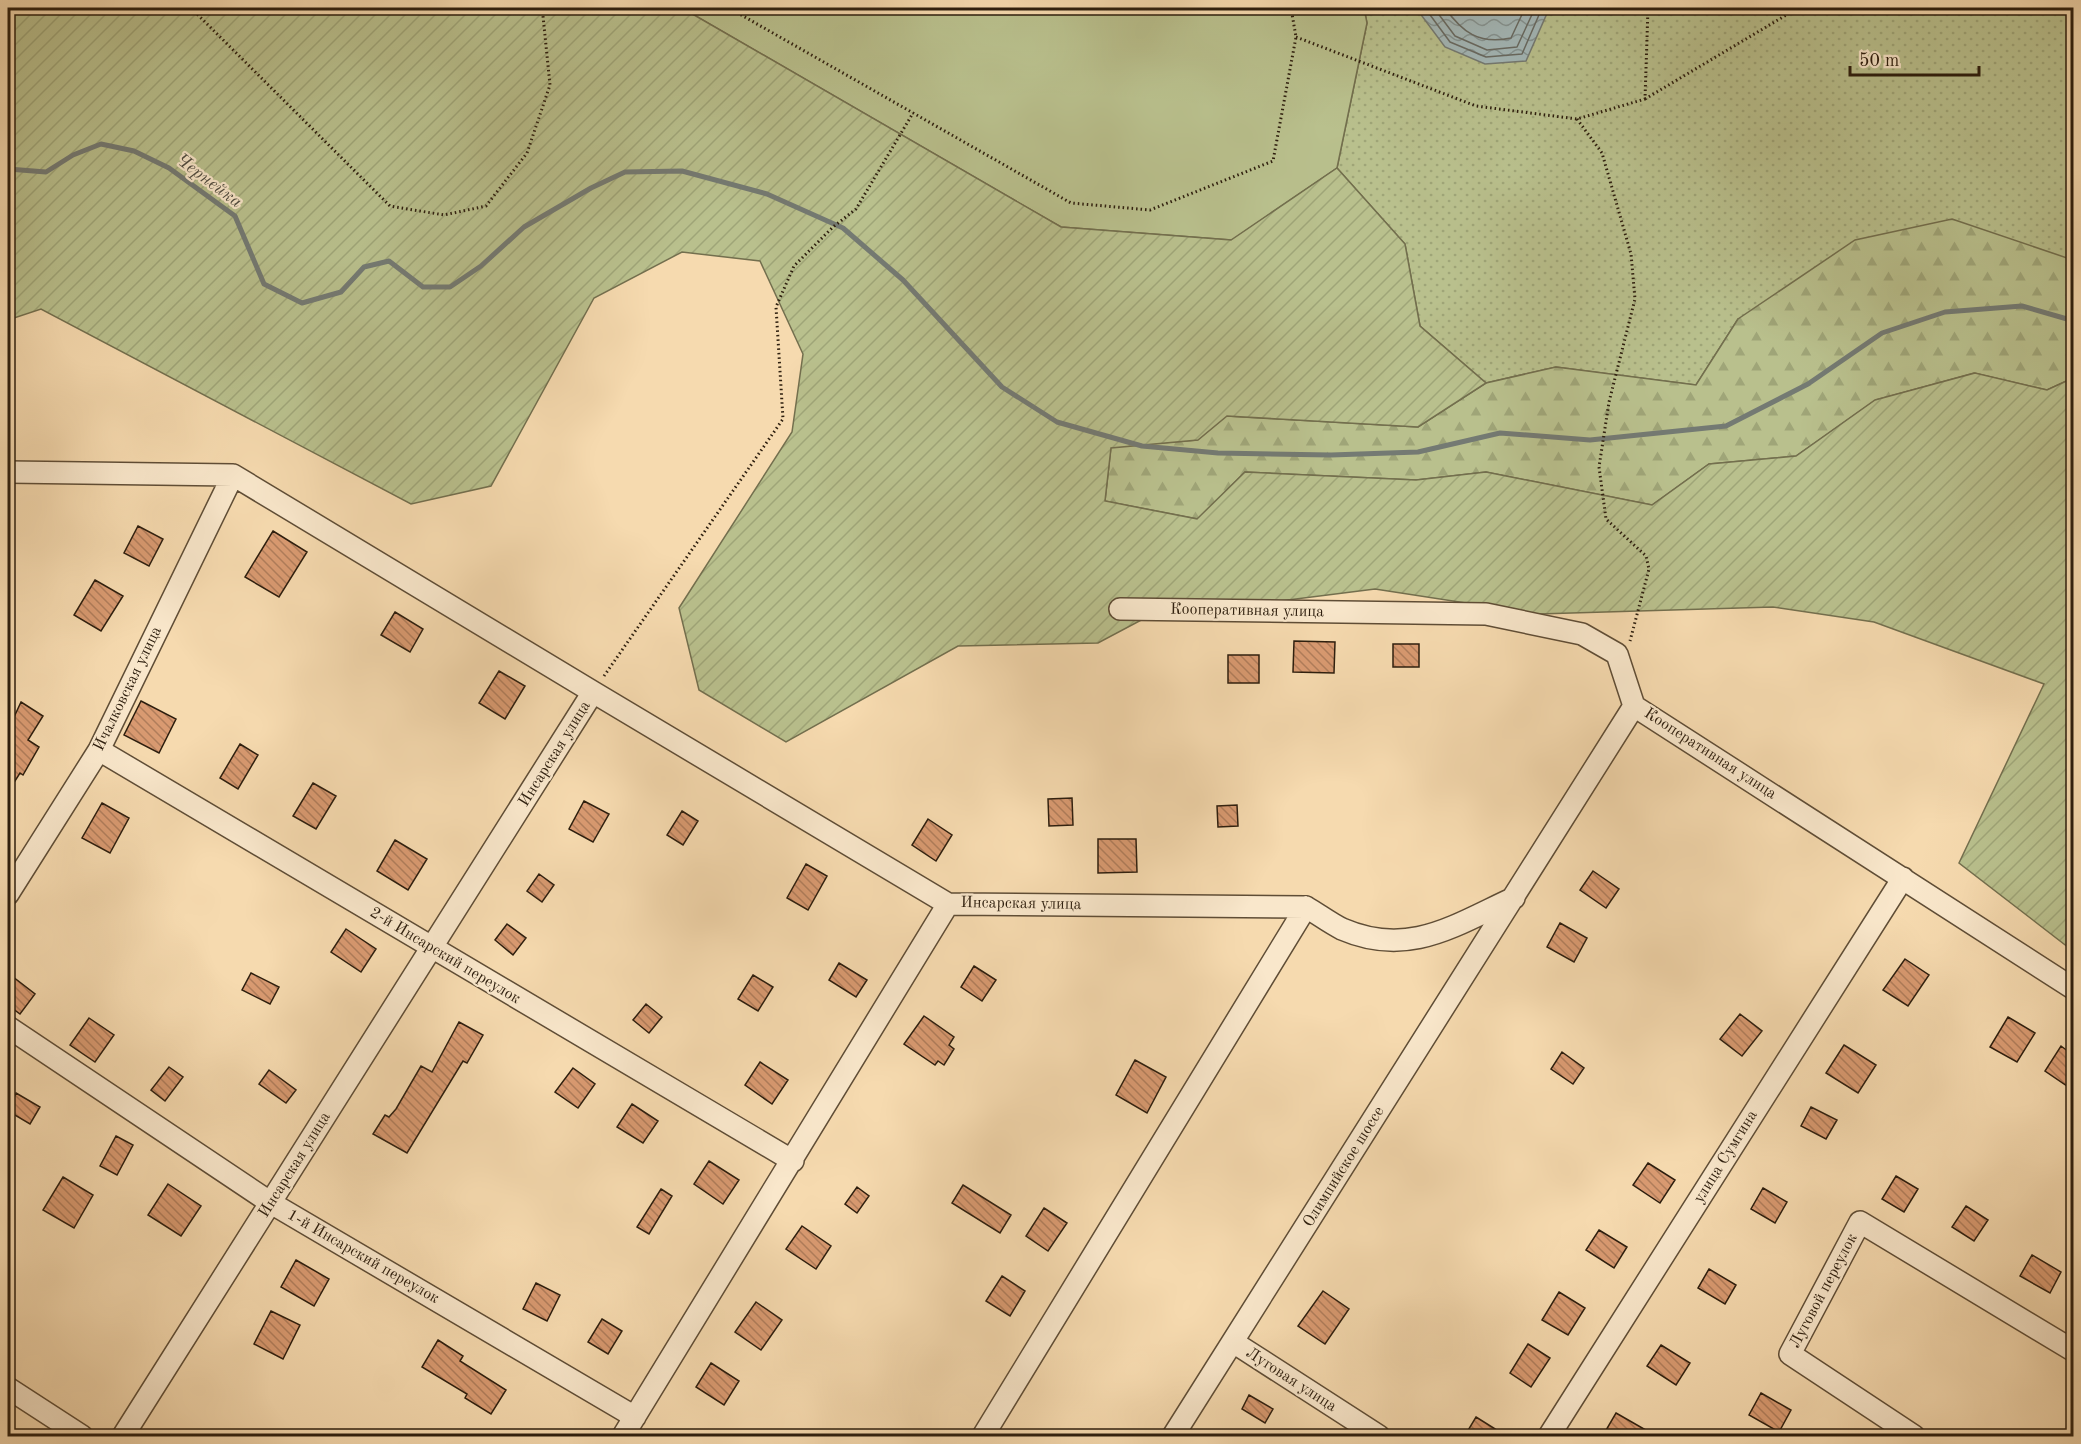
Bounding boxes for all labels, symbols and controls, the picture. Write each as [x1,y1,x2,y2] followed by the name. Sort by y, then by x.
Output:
[1850,39,1979,77] scale bar
[1859,52,1899,70] text: 50 m
[173,150,246,212] water label: Чернейка
[1170,602,1324,620] street label: Кооперативная улица
[91,624,165,754] street label: Ичалковская улица
[516,698,594,810] street label: Инсарская улица
[1641,705,1779,803] street label: Кооперативная улица
[960,895,1082,913] street label: Инсарская улица
[367,905,523,1007] street label: 2-й Инсарский переулок
[1300,1104,1388,1230] street label: Олимпийское шоссе
[1691,1108,1761,1206] street label: улица Сумгина
[256,1109,334,1221] street label: Инсарская улица
[284,1207,442,1307] street label: 1-й Инсарский переулок
[1787,1231,1861,1351] street label: Луговой переулок
[1243,1345,1339,1415] street label: Луговая улица

